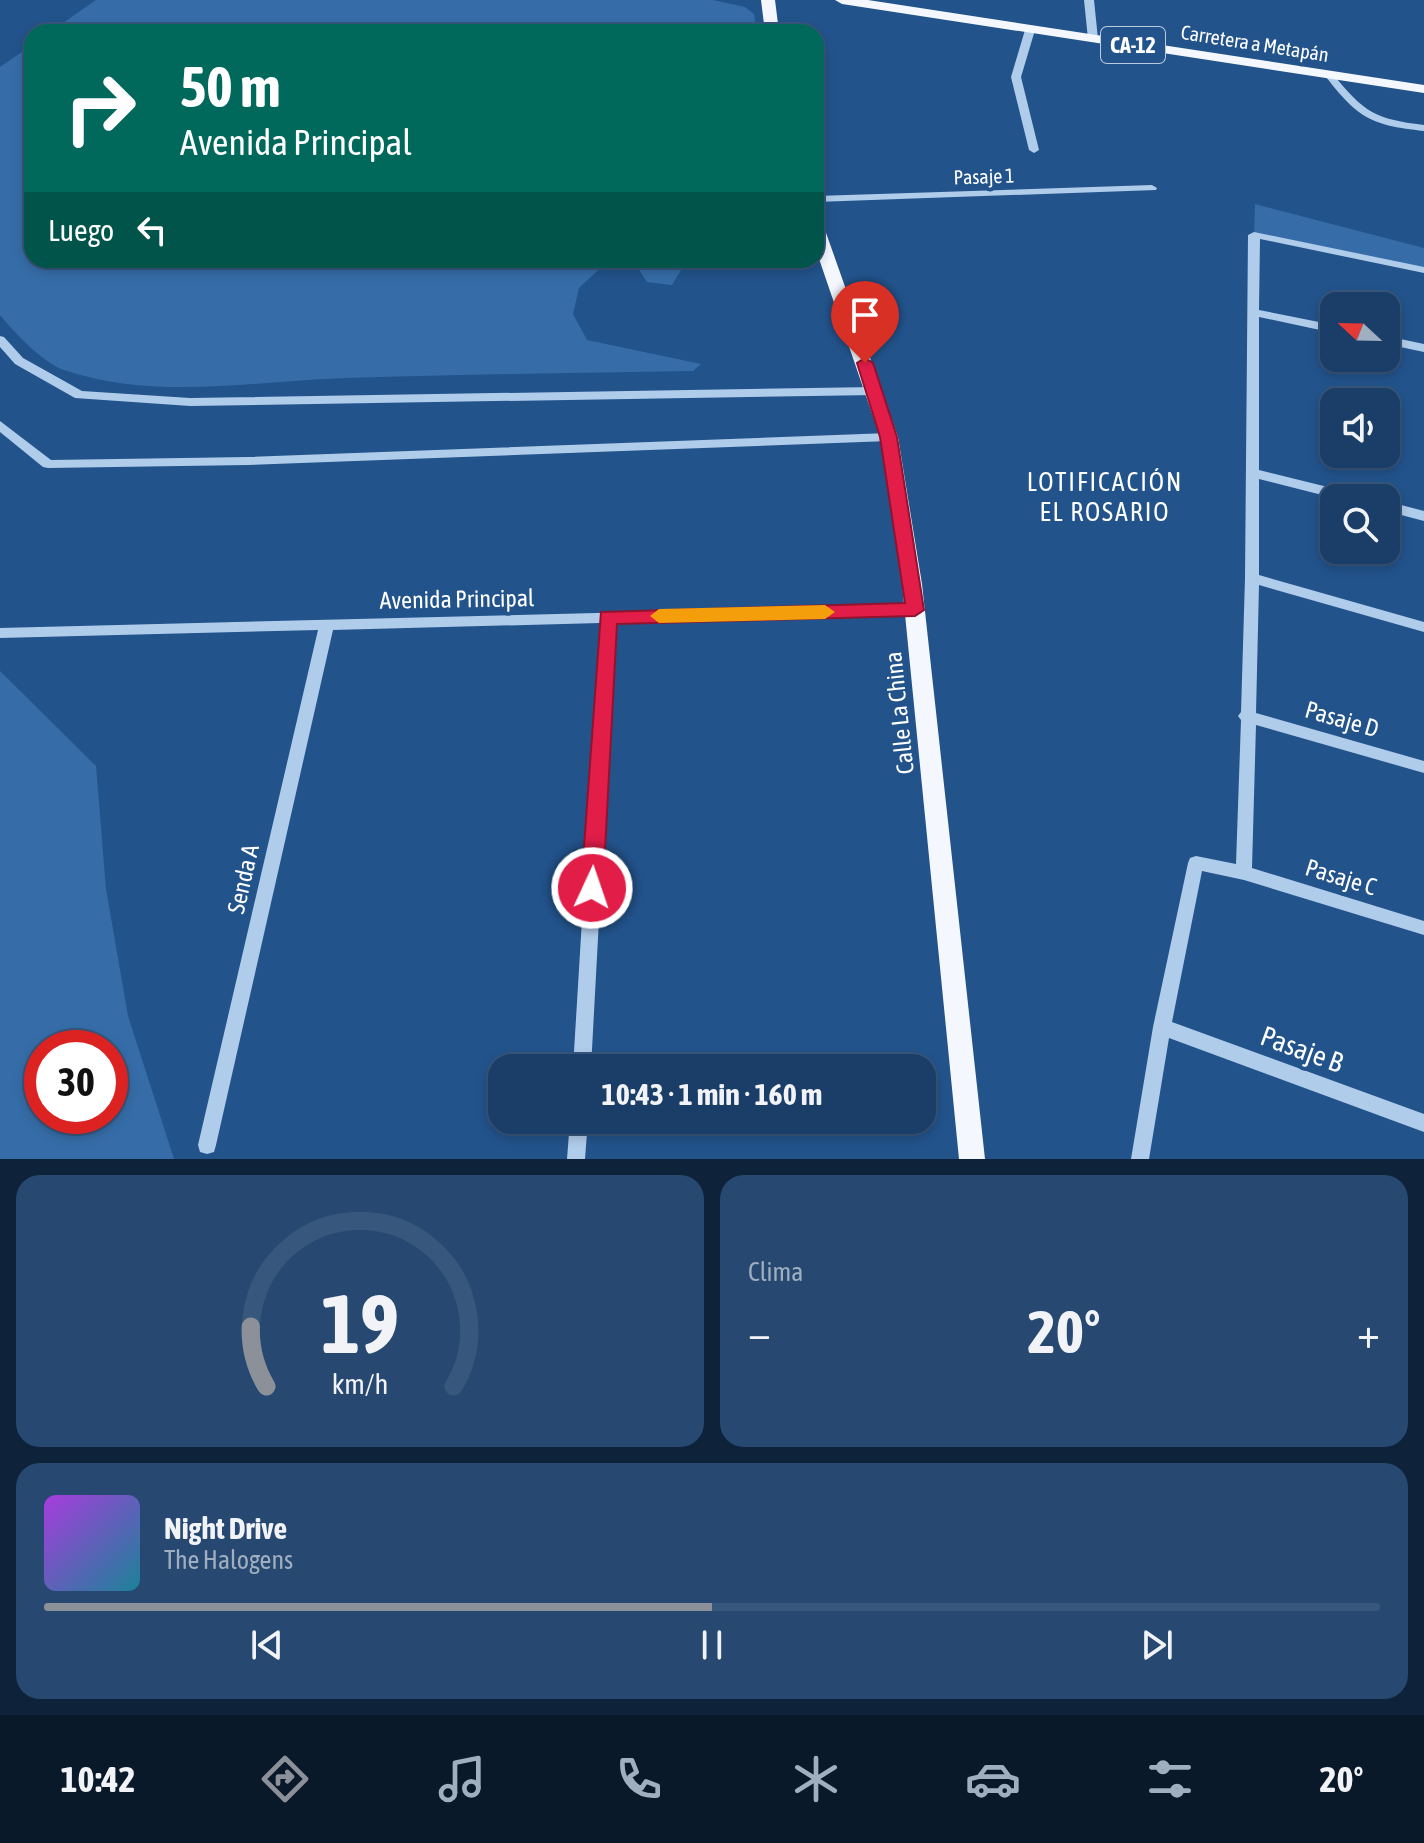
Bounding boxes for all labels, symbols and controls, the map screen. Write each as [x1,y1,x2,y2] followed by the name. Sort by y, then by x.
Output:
[1179,20,1331,66] street label: Carretera a Metapán
[1101,27,1165,63] road number: CA-12
[180,55,281,119] text: 50 m
[48,56,152,160] icon: right
[180,121,412,163] text: Avenida Principal
[953,163,1015,189] street label: Pasaje 1
[130,208,174,252] icon: left
[48,213,114,247] text: Luego
[831,281,899,363] pin
[1320,292,1400,372] north arrow
[1320,292,1400,564] map controls
[843,293,887,337] icon: arrive
[1320,388,1400,468] button: sound
[1027,467,1183,527] district label: LOTIFICACIÓN EL ROSARIO
[1320,484,1400,564] button: search
[379,584,535,614] street label: Avenida Principal
[879,650,919,776] street label: Calle La China
[1302,696,1382,742] street label: Pasaje D
[222,842,264,916] street label: Senda A
[550,846,634,930] position arrow
[1302,853,1380,901] street label: Pasaje C
[1256,1019,1348,1079] street label: Pasaje B
[24,1030,128,1134] speed limit sign: 30
[602,1077,822,1111] text: 10:43 · 1 min · 160 m
[748,1257,803,1287] text: Clima
[321,1275,399,1371] text: 19
[1028,1297,1100,1366] text: 20°
[748,1307,771,1357] text: −
[1357,1307,1380,1357] text: +
[332,1367,388,1400] text: km/h
[164,1511,287,1545] text: Night Drive
[164,1545,293,1575] text: The Halogens
[245,1623,289,1667] icon: previous
[690,1623,734,1667] icon: pause
[1135,1623,1179,1667] icon: next
[257,1751,313,1807] icon: directions
[434,1751,490,1807] icon: music
[611,1751,667,1807] icon: phone
[788,1751,844,1807] icon: climate
[965,1751,1021,1807] icon: car
[1142,1751,1198,1807] icon: filters
[61,1758,135,1800] text: 10:42
[1320,1758,1363,1800] text: 20°

